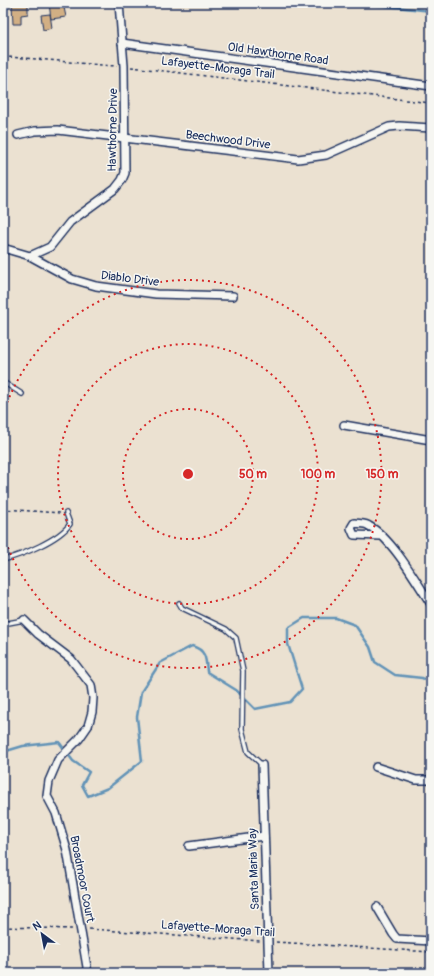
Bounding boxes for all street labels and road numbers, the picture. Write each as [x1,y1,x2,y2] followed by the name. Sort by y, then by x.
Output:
[227,40,329,69] street label: Old Hawthorne Road
[160,54,276,82] street label: Lafayette-Moraga Trail
[105,88,121,172] street label: Hawthorne Drive
[185,127,271,153] street label: Beechwood Drive
[100,268,160,290] street label: Diablo Drive
[245,828,263,910] street label: Santa Maria Way
[66,834,98,924] street label: Broadmoor Court
[160,918,276,940] street label: Lafayette-Moraga Trail

